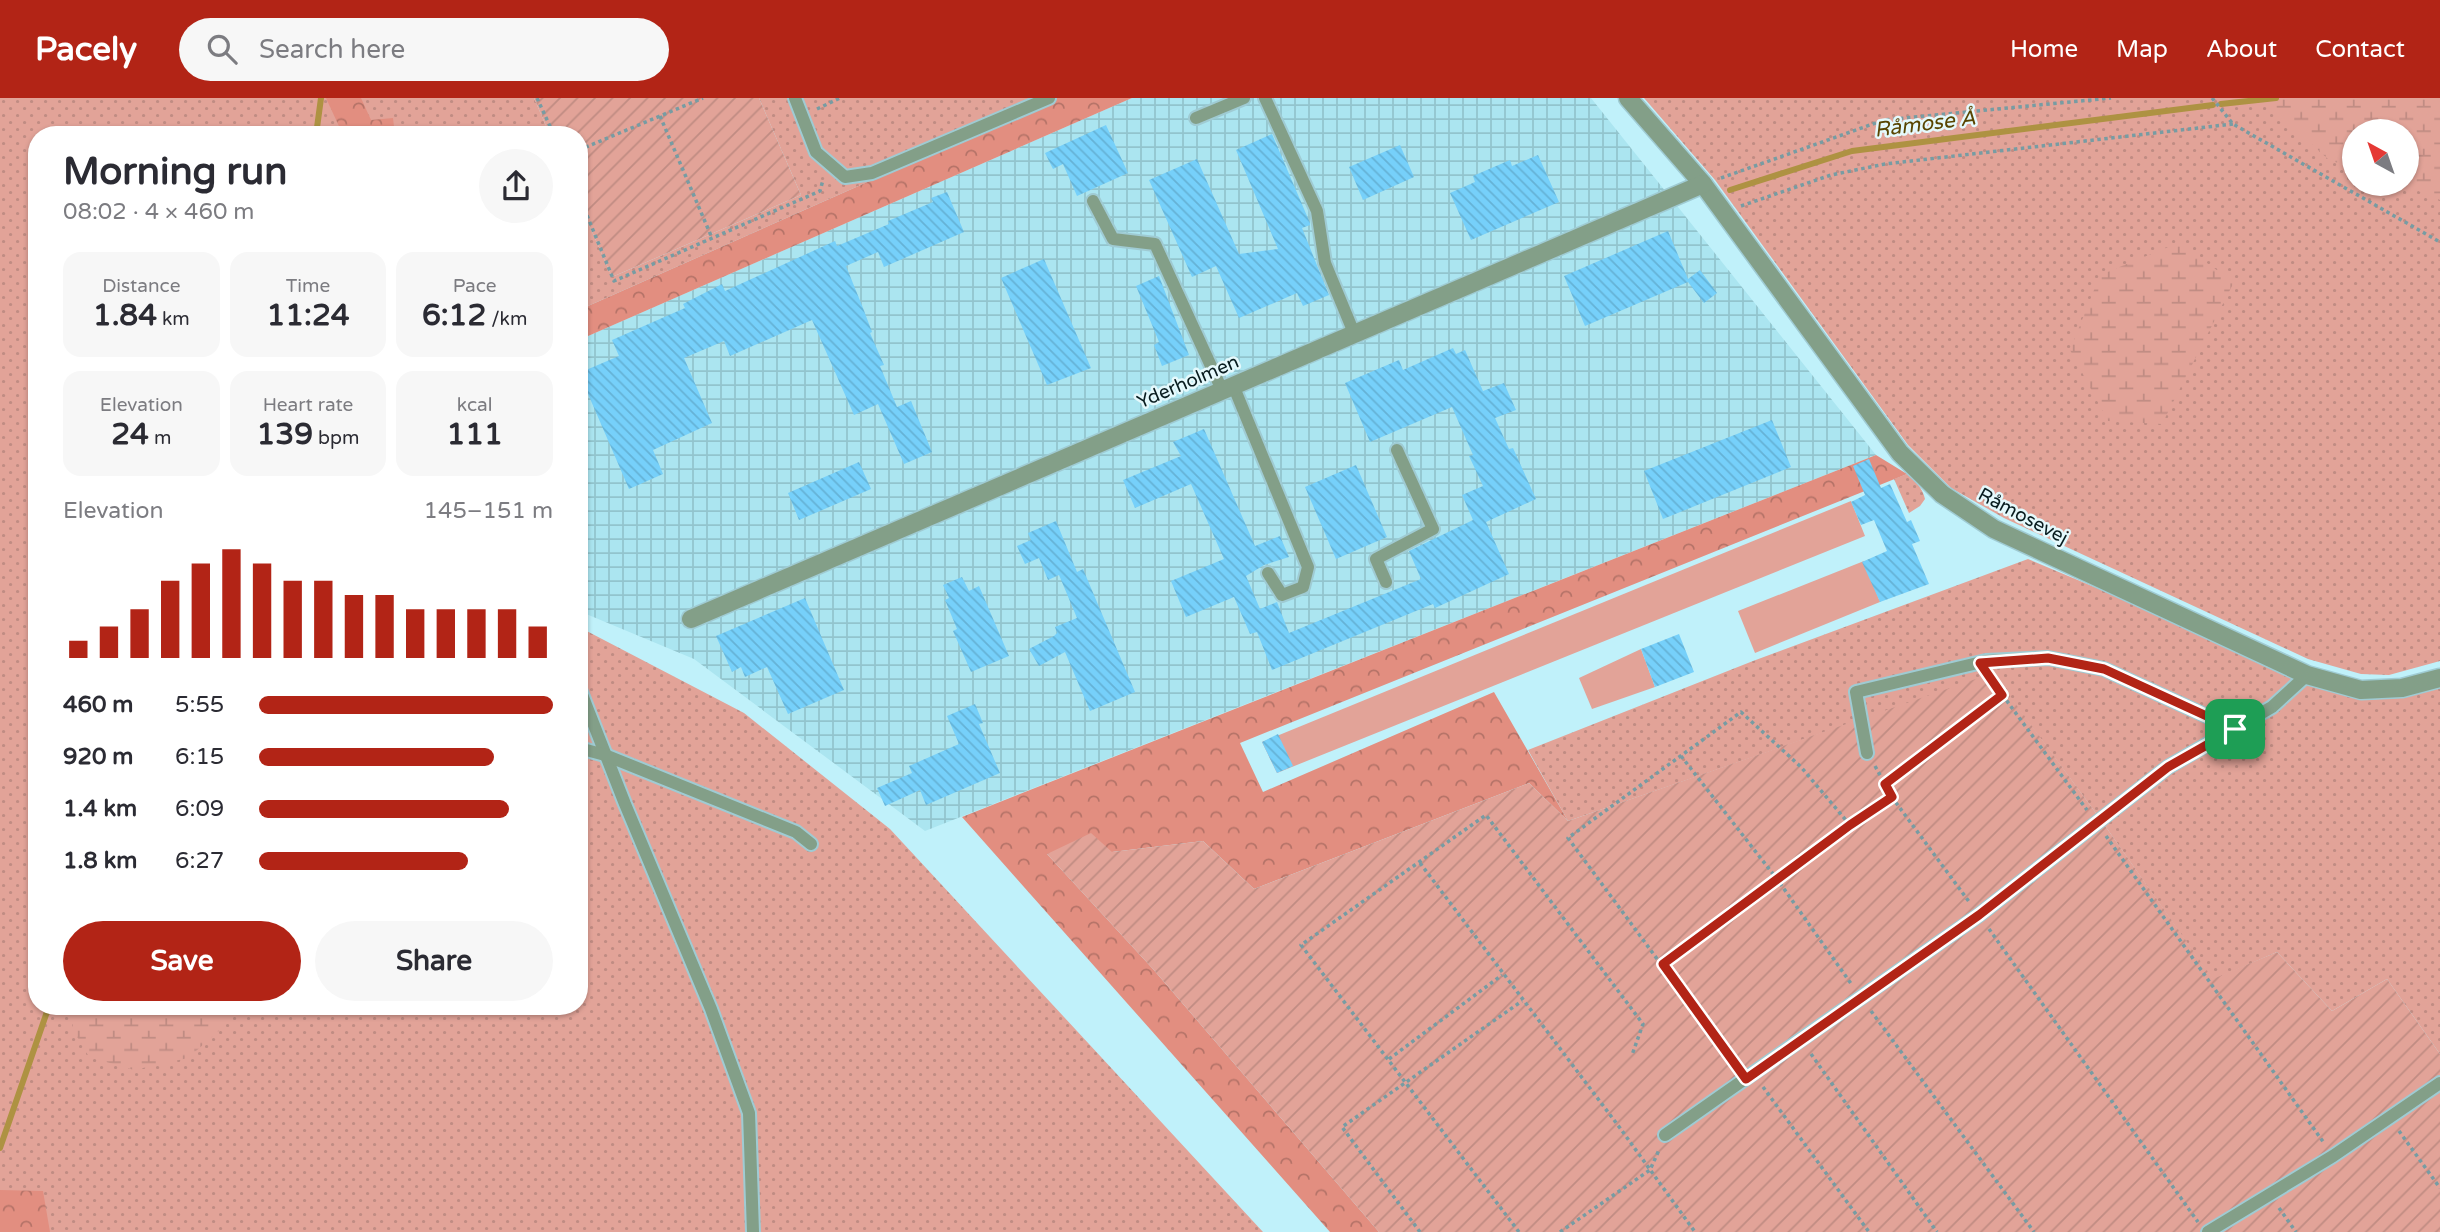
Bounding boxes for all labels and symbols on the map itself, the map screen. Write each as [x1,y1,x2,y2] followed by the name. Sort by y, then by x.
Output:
[1873,104,1977,143] water label: Råmose Å
[2342,119,2418,196] north arrow
[1134,351,1242,413] street label: Yderholmen
[1974,483,2072,549] street label: Råmosevej
[2205,699,2265,759] pin

